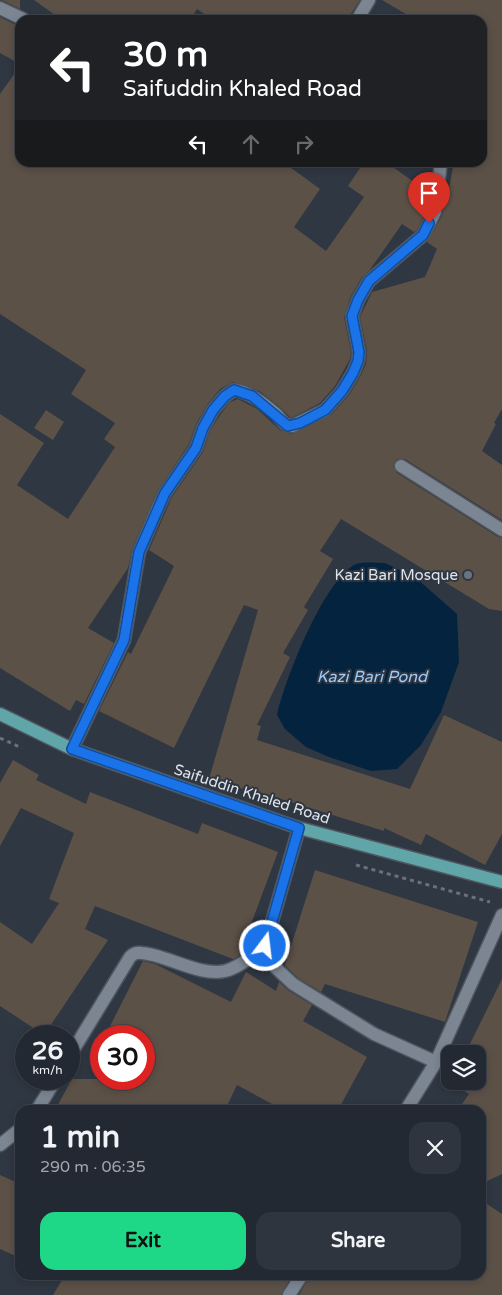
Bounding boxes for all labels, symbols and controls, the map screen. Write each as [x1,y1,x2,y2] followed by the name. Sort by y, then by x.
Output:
[123,34,208,76] text: 30 m
[40,35,105,100] icon: left
[123,76,362,102] text: Saifuddin Khaled Road
[184,130,212,158] icon: left
[237,130,265,158] icon: ahead
[290,130,318,158] icon: right
[408,172,450,223] pin
[415,179,443,207] icon: arrive
[335,566,458,584] place label: Kazi Bari Mosque
[462,569,474,581] marker: Kazi Bari Mosque
[317,667,429,687] water label: Kazi Bari Pond
[172,760,332,828] street label: Saifuddin Khaled Road
[238,919,290,971] position arrow
[90,1025,155,1090] speed limit sign: 30
[32,1036,63,1066] text: 26
[441,1045,486,1090] map controls
[441,1045,486,1090] button: layers
[32,1063,63,1077] text: km/h
[40,1119,120,1156] text: 1 min
[409,1122,461,1174] button: close
[40,1157,146,1177] text: 290 m · 06:35
[40,1212,246,1270] button: Exit
[256,1212,461,1270] button: Share

